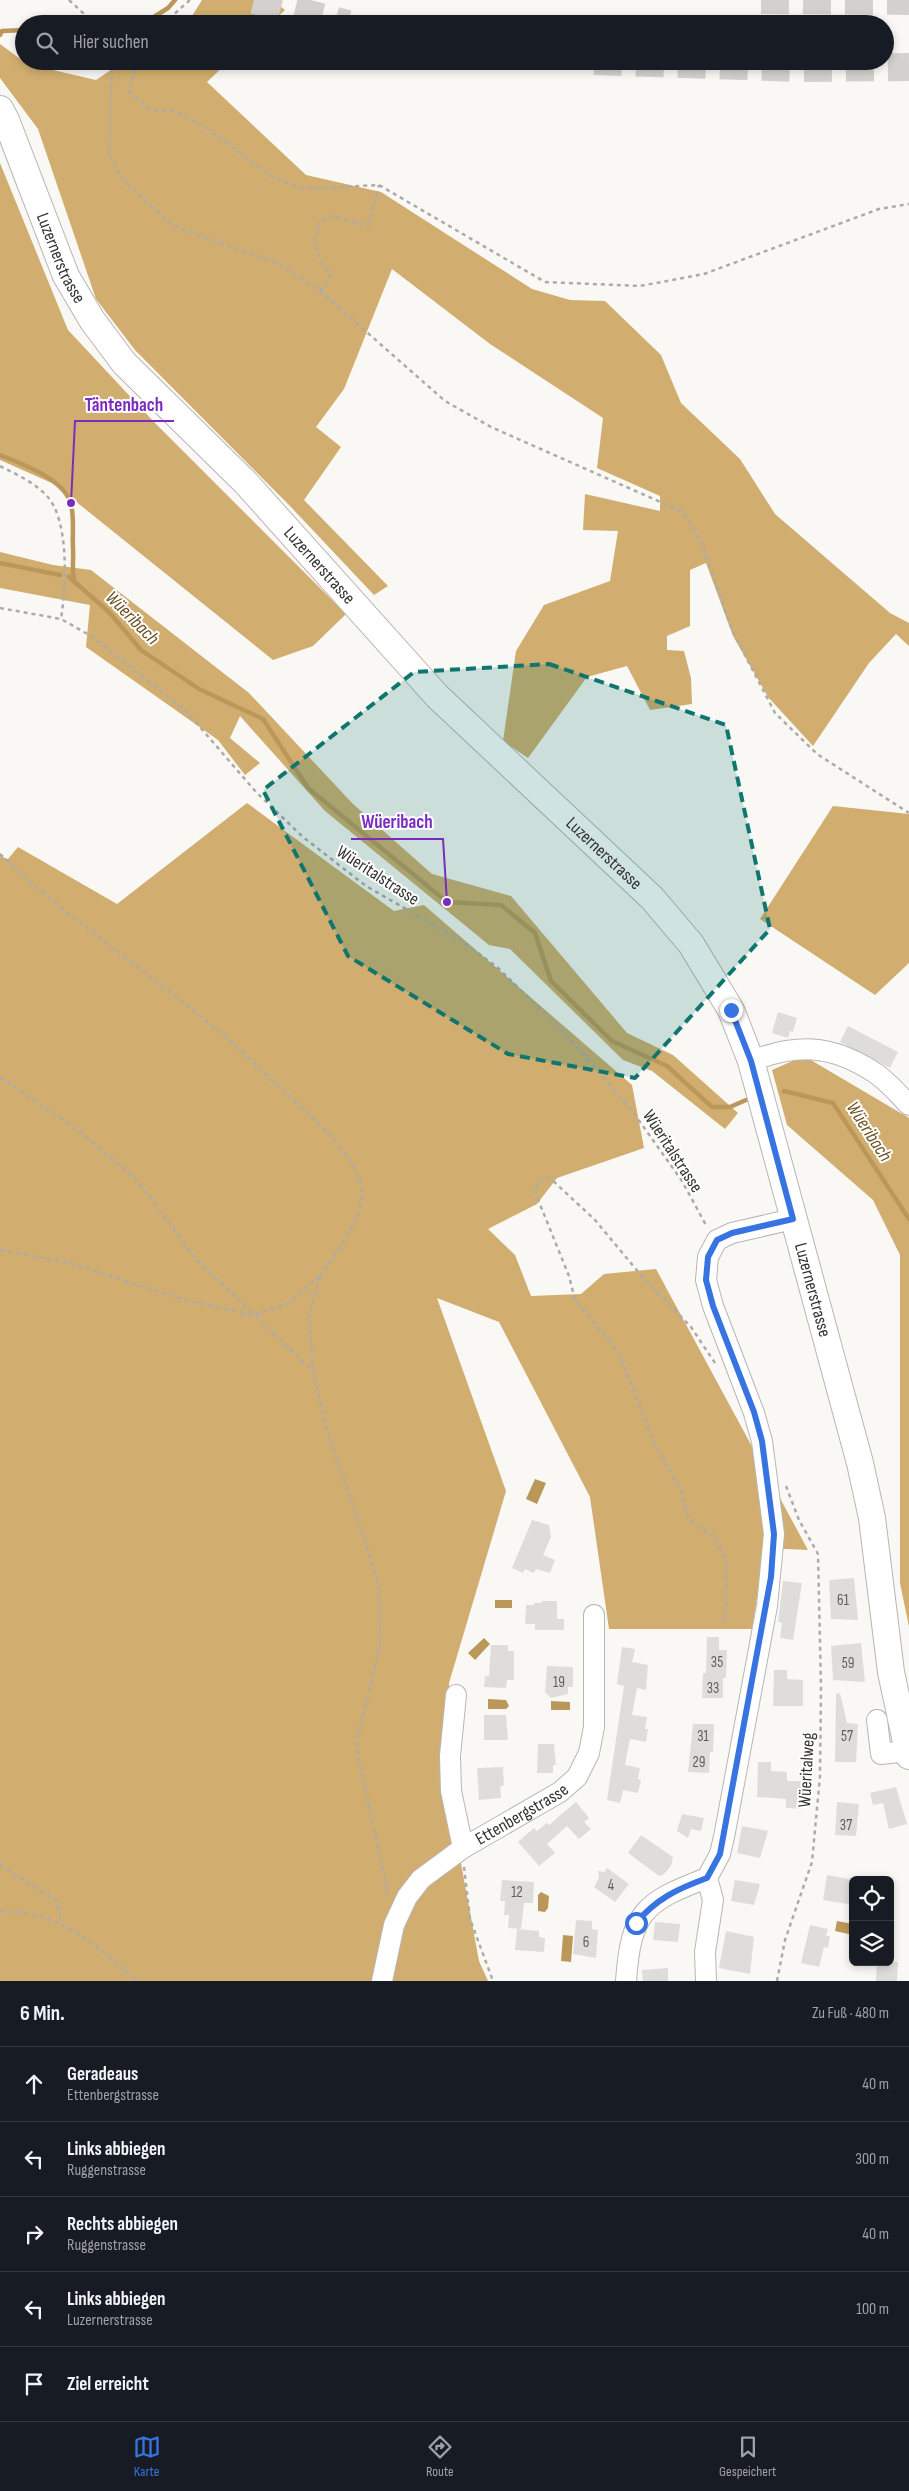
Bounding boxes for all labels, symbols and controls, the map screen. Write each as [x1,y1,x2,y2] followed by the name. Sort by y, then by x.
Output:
[15,15,894,70] search box
[33,29,61,57] icon: search
[73,31,149,54] text: Hier suchen
[32,210,90,307] street label: Luzernerstrasse
[75,387,174,421] callout: Täntenbach
[85,394,163,417] text: Täntenbach
[279,523,359,609] street label: Luzernerstrasse
[100,586,164,650] water label: Wüeribach
[351,805,443,839] callout: Wüeribach
[361,811,433,834] text: Wüeribach
[561,813,646,894] street label: Luzernerstrasse
[333,841,423,910] street label: Wüeritalstrasse
[720,999,743,1022] route end
[841,1098,897,1166] water label: Wüeribach
[638,1106,707,1196] street label: Wüeritalstrasse
[790,1241,835,1339] street label: Luzernerstrasse
[837,1591,850,1610] house number: 61
[711,1653,723,1672] house number: 35
[842,1654,854,1673] house number: 59
[553,1673,565,1692] house number: 19
[707,1679,719,1698] house number: 33
[697,1727,710,1746] house number: 31
[841,1727,853,1746] house number: 57
[794,1732,819,1808] street label: Wüeritalweg
[693,1753,705,1772] house number: 29
[472,1779,573,1850] street label: Ettenbergstrasse
[840,1816,852,1835] house number: 37
[608,1876,614,1895] house number: 4
[849,1876,894,1966] map controls
[849,1876,894,1921] button: locate
[511,1883,523,1902] house number: 12
[625,1912,648,1935] route start
[849,1921,894,1966] button: layers
[583,1933,589,1952] house number: 6
[20,2001,65,2026] text: 6 Min.
[812,2004,889,2023] text: Zu Fuß · 480 m
[67,2063,138,2086] text: Geradeaus
[20,2070,48,2098] icon: ahead
[862,2075,889,2094] text: 40 m
[67,2086,159,2105] text: Ettenbergstrasse
[67,2138,165,2161] text: Links abbiegen
[20,2145,48,2173] icon: left
[855,2150,889,2169] text: 300 m
[67,2161,146,2180] text: Ruggenstrasse
[67,2213,178,2236] text: Rechts abbiegen
[20,2220,48,2248] icon: right
[862,2225,889,2244] text: 40 m
[67,2236,146,2255] text: Ruggenstrasse
[67,2288,165,2311] text: Links abbiegen
[20,2295,48,2323] icon: left
[856,2300,889,2319] text: 100 m
[67,2311,153,2330] text: Luzernerstrasse
[20,2370,48,2398] icon: arrive
[67,2373,149,2396] text: Ziel erreicht
[133,2433,161,2480] tab: Karte
[426,2433,454,2480] tab: Route
[719,2433,776,2480] tab: Gespeichert

